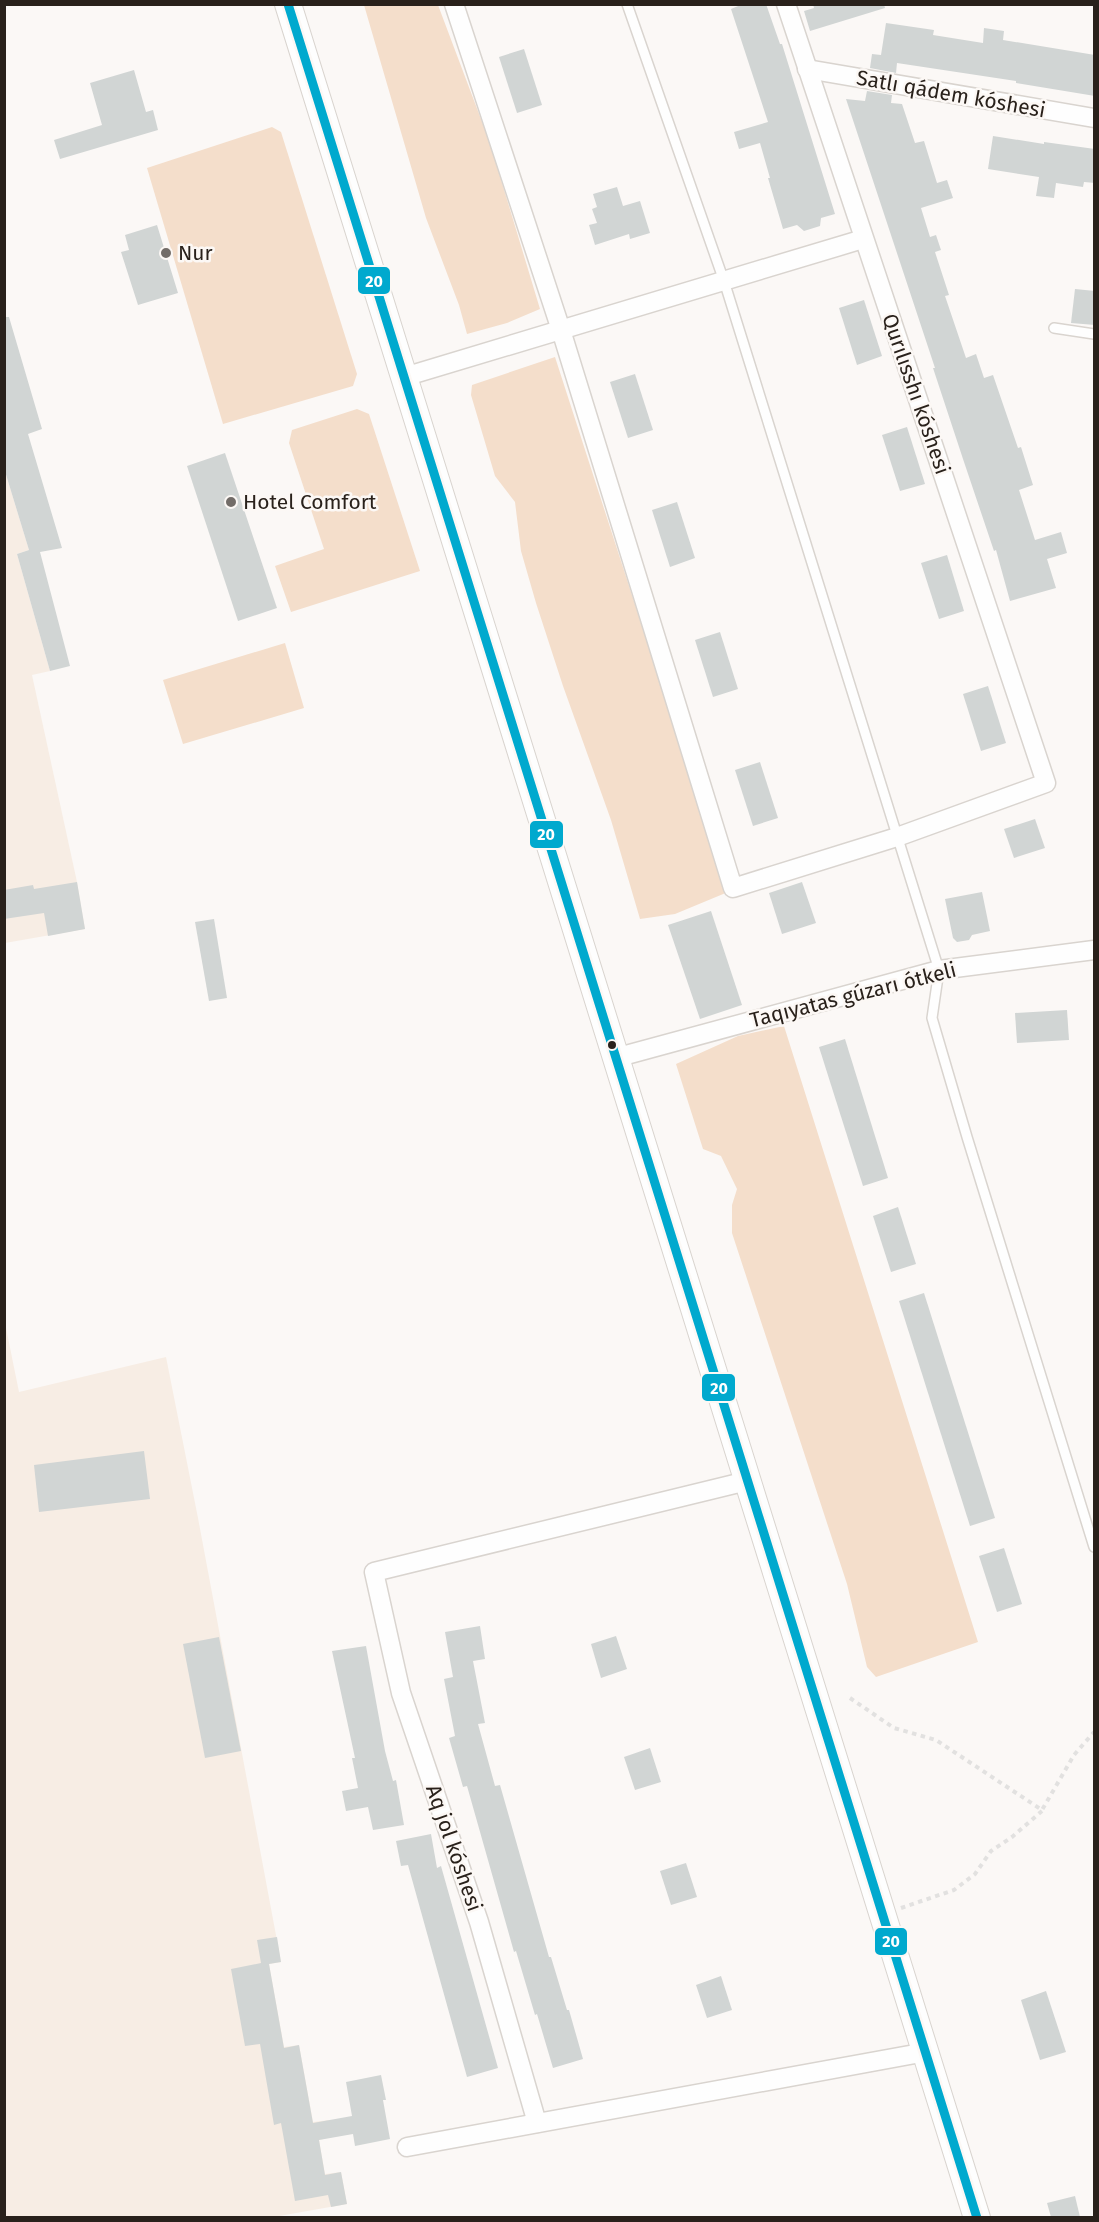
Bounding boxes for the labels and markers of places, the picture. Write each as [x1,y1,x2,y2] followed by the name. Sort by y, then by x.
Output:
[178,240,213,266] place label: Nur
[159,246,173,260] marker: Nur
[243,489,377,515] place label: Hotel Comfort
[224,495,238,509] marker: Hotel Comfort
[606,1039,618,1051] unlabelled marker

